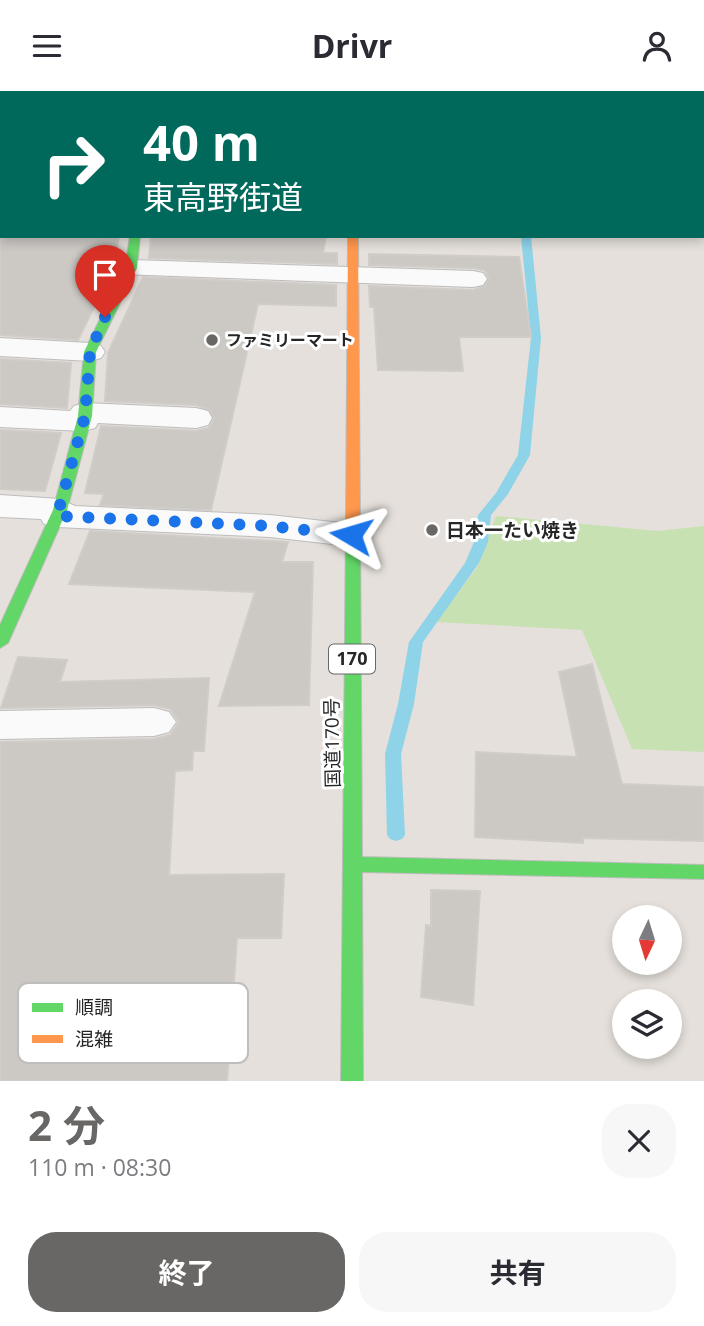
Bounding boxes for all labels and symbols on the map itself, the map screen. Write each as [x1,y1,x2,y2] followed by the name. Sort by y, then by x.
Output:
[75,245,135,317] pin
[226,329,354,351] place label: ファミリーマート
[204,332,220,348] marker: ファミリーマート
[314,498,388,572] position arrow
[446,517,579,543] place label: 日本一たい焼き
[424,522,440,538] marker: 日本一たい焼き
[329,645,375,673] road number: 170
[318,698,346,788] street label: 国道170号
[612,905,682,975] north arrow
[18,983,248,1063] legend
[75,994,113,1020] text: 順調
[75,1026,113,1052] text: 混雑

